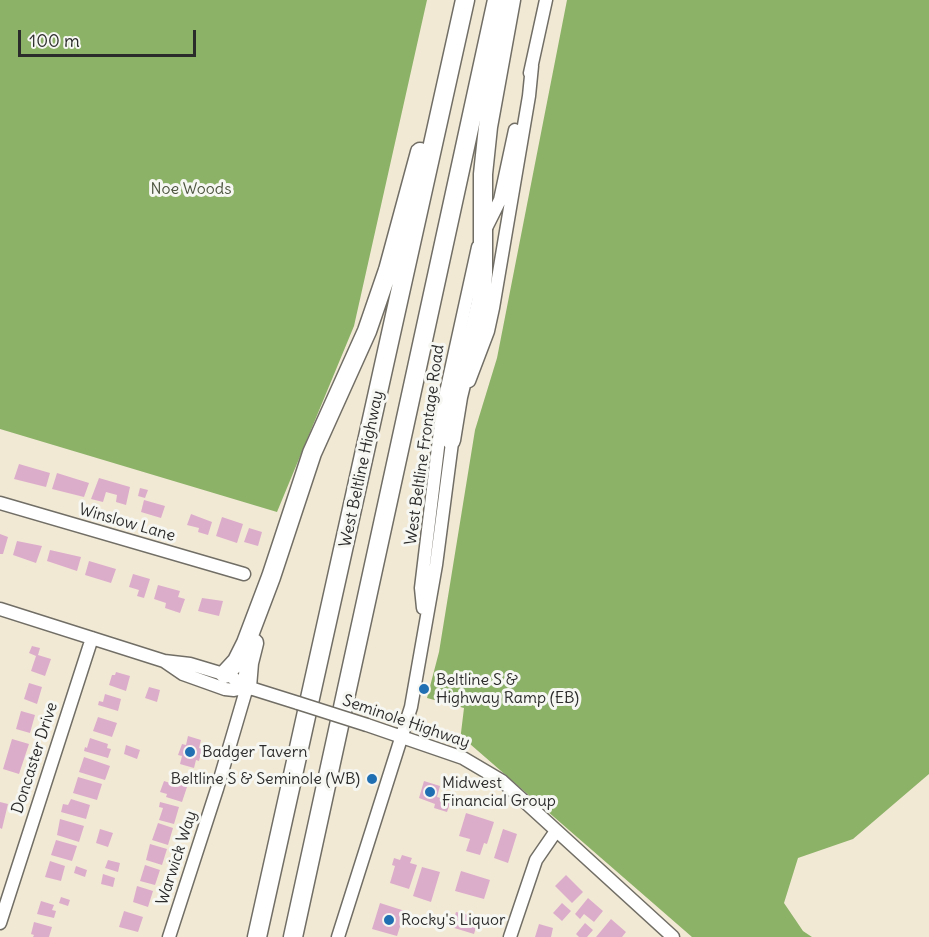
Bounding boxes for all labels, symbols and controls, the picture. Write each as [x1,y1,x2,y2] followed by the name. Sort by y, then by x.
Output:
[21,18,200,56] scale bar
[29,29,80,52] text: 100 m
[151,179,231,199] park label: Noe Woods
[401,344,449,546] street label: West Beltline Frontage Road
[336,389,388,549] street label: West Beltline Highway
[77,500,177,546] street label: Winslow Lane
[436,670,579,708] place label: Beltline S & Highway Ramp (EB)
[417,682,431,696] marker: Beltline S & Highway Ramp (EB)
[340,691,472,753] street label: Seminole Highway
[8,700,62,816] street label: Doncaster Drive
[202,742,307,762] place label: Badger Tavern
[183,745,197,759] marker: Badger Tavern
[170,769,360,789] place label: Beltline S & Seminole (WB)
[365,772,379,786] marker: Beltline S & Seminole (WB)
[442,773,556,811] place label: Midwest Financial Group
[423,785,437,799] marker: Midwest Financial Group
[153,808,201,908] street label: Warwick Way
[401,910,505,930] place label: Rocky's Liquor
[382,913,396,927] marker: Rocky's Liquor

